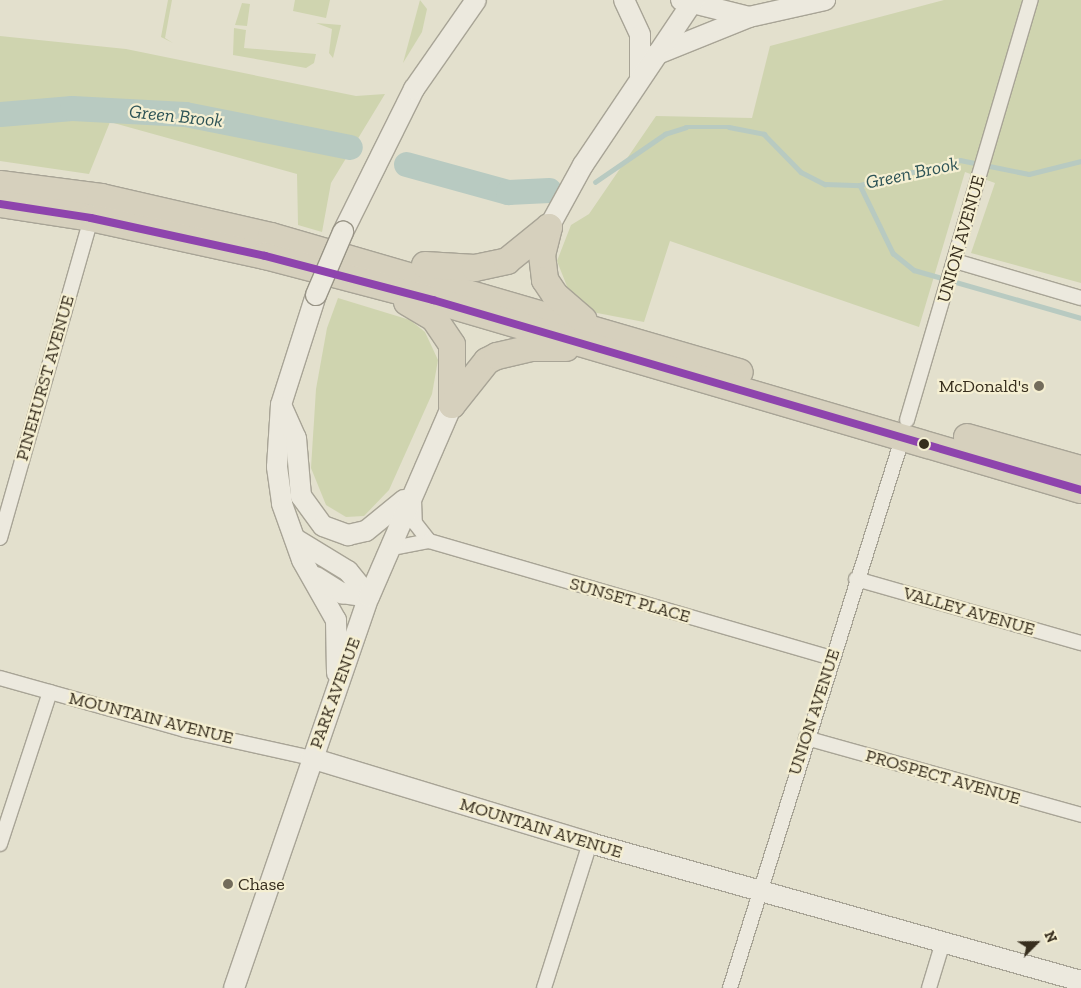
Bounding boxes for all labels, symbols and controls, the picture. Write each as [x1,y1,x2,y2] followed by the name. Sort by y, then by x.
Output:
[128,100,224,132] water label: Green Brook
[864,152,960,194] water label: Green Brook
[932,173,990,305] street label: UNION AVENUE
[11,292,79,464] street label: PINEHURST AVENUE
[939,375,1029,397] place label: McDonald's
[1033,380,1045,392] marker: McDonald's
[919,439,929,449] unlabelled marker
[567,572,693,628] street label: SUNSET PLACE
[900,582,1038,640] street label: VALLEY AVENUE
[305,634,365,752] street label: PARK AVENUE
[783,646,845,778] street label: UNION AVENUE
[66,687,236,749] street label: MOUNTAIN AVENUE
[863,744,1023,810] street label: PROSPECT AVENUE
[457,793,625,863] street label: MOUNTAIN AVENUE
[238,873,285,895] place label: Chase
[222,878,234,890] marker: Chase
[1011,918,1061,968] north arrow
[1040,929,1060,945] text: N

